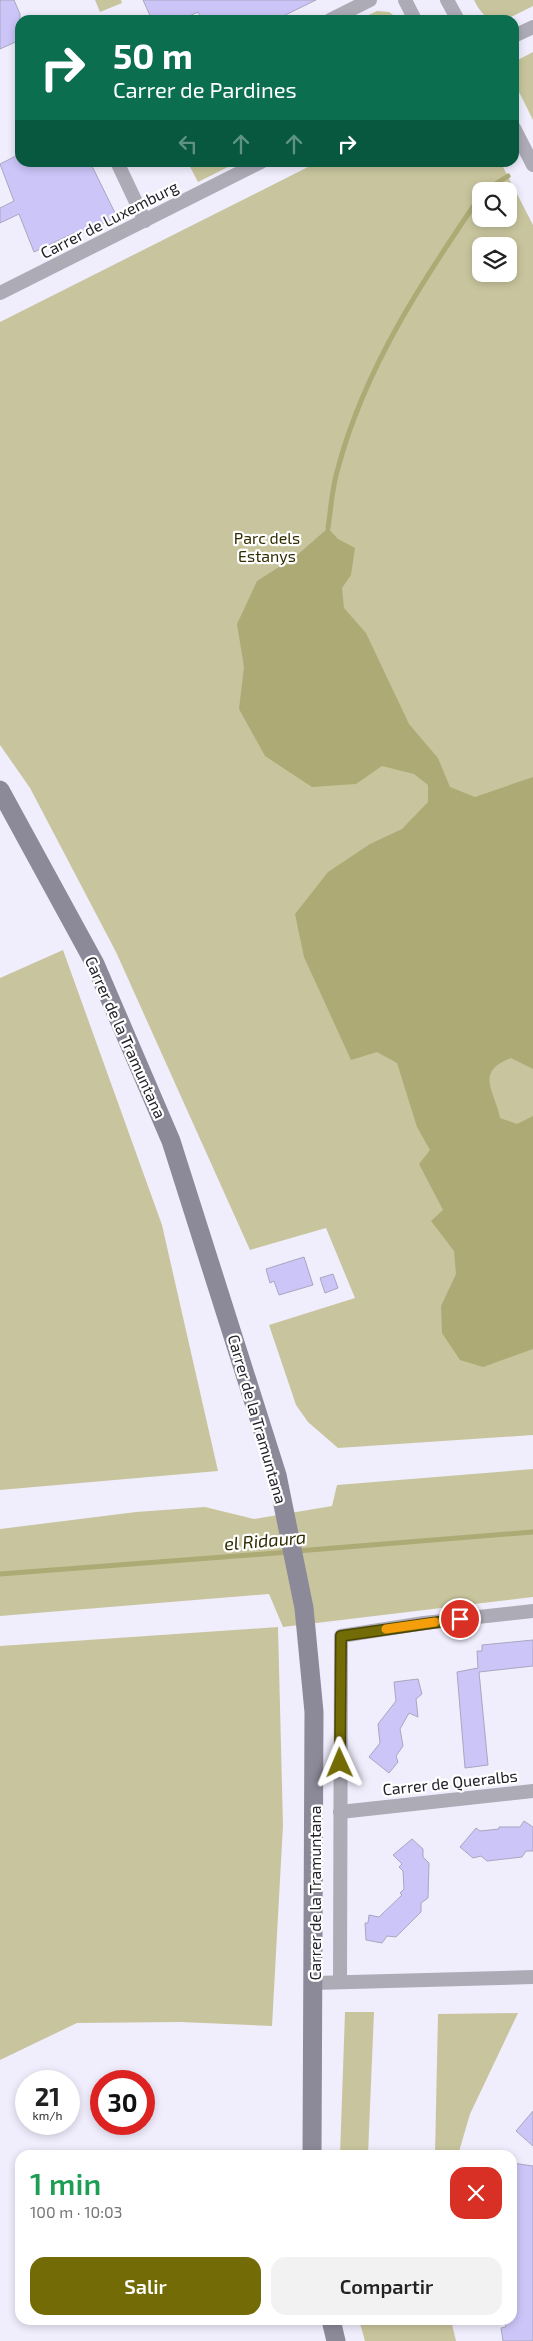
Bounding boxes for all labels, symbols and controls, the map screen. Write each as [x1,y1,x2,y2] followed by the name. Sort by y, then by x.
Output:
[113,34,193,76] text: 50 m
[30,35,95,100] icon: right
[113,76,297,102] text: Carrer de Pardines
[174,130,202,158] icon: left
[227,130,255,158] icon: ahead
[280,130,308,158] icon: ahead
[333,130,361,158] icon: right
[37,176,181,262] street label: Carrer de Luxemburg
[472,182,517,282] map controls
[472,182,517,227] button: search
[472,237,517,282] button: layers
[234,528,300,565] park label: Parc dels Estanys
[82,953,170,1121] street label: Carrer de la Tramuntana
[225,1332,291,1506] street label: Carrer de la Tramuntana
[223,1525,307,1555] water label: el Ridaura
[439,1598,481,1640] pin
[446,1605,474,1633] icon: arrive
[313,1736,365,1788] position arrow
[382,1765,519,1800] street label: Carrer de Queralbs
[305,1805,324,1981] street label: Carrer de la Tramuntana
[90,2070,155,2135] speed limit sign: 30
[35,2081,60,2111] text: 21
[33,2108,62,2122] text: km/h
[30,2165,101,2201] text: 1 min
[450,2167,502,2219] button: close
[30,2202,123,2221] text: 100 m · 10:03
[30,2257,261,2315] button: Salir
[271,2257,502,2315] button: Compartir

